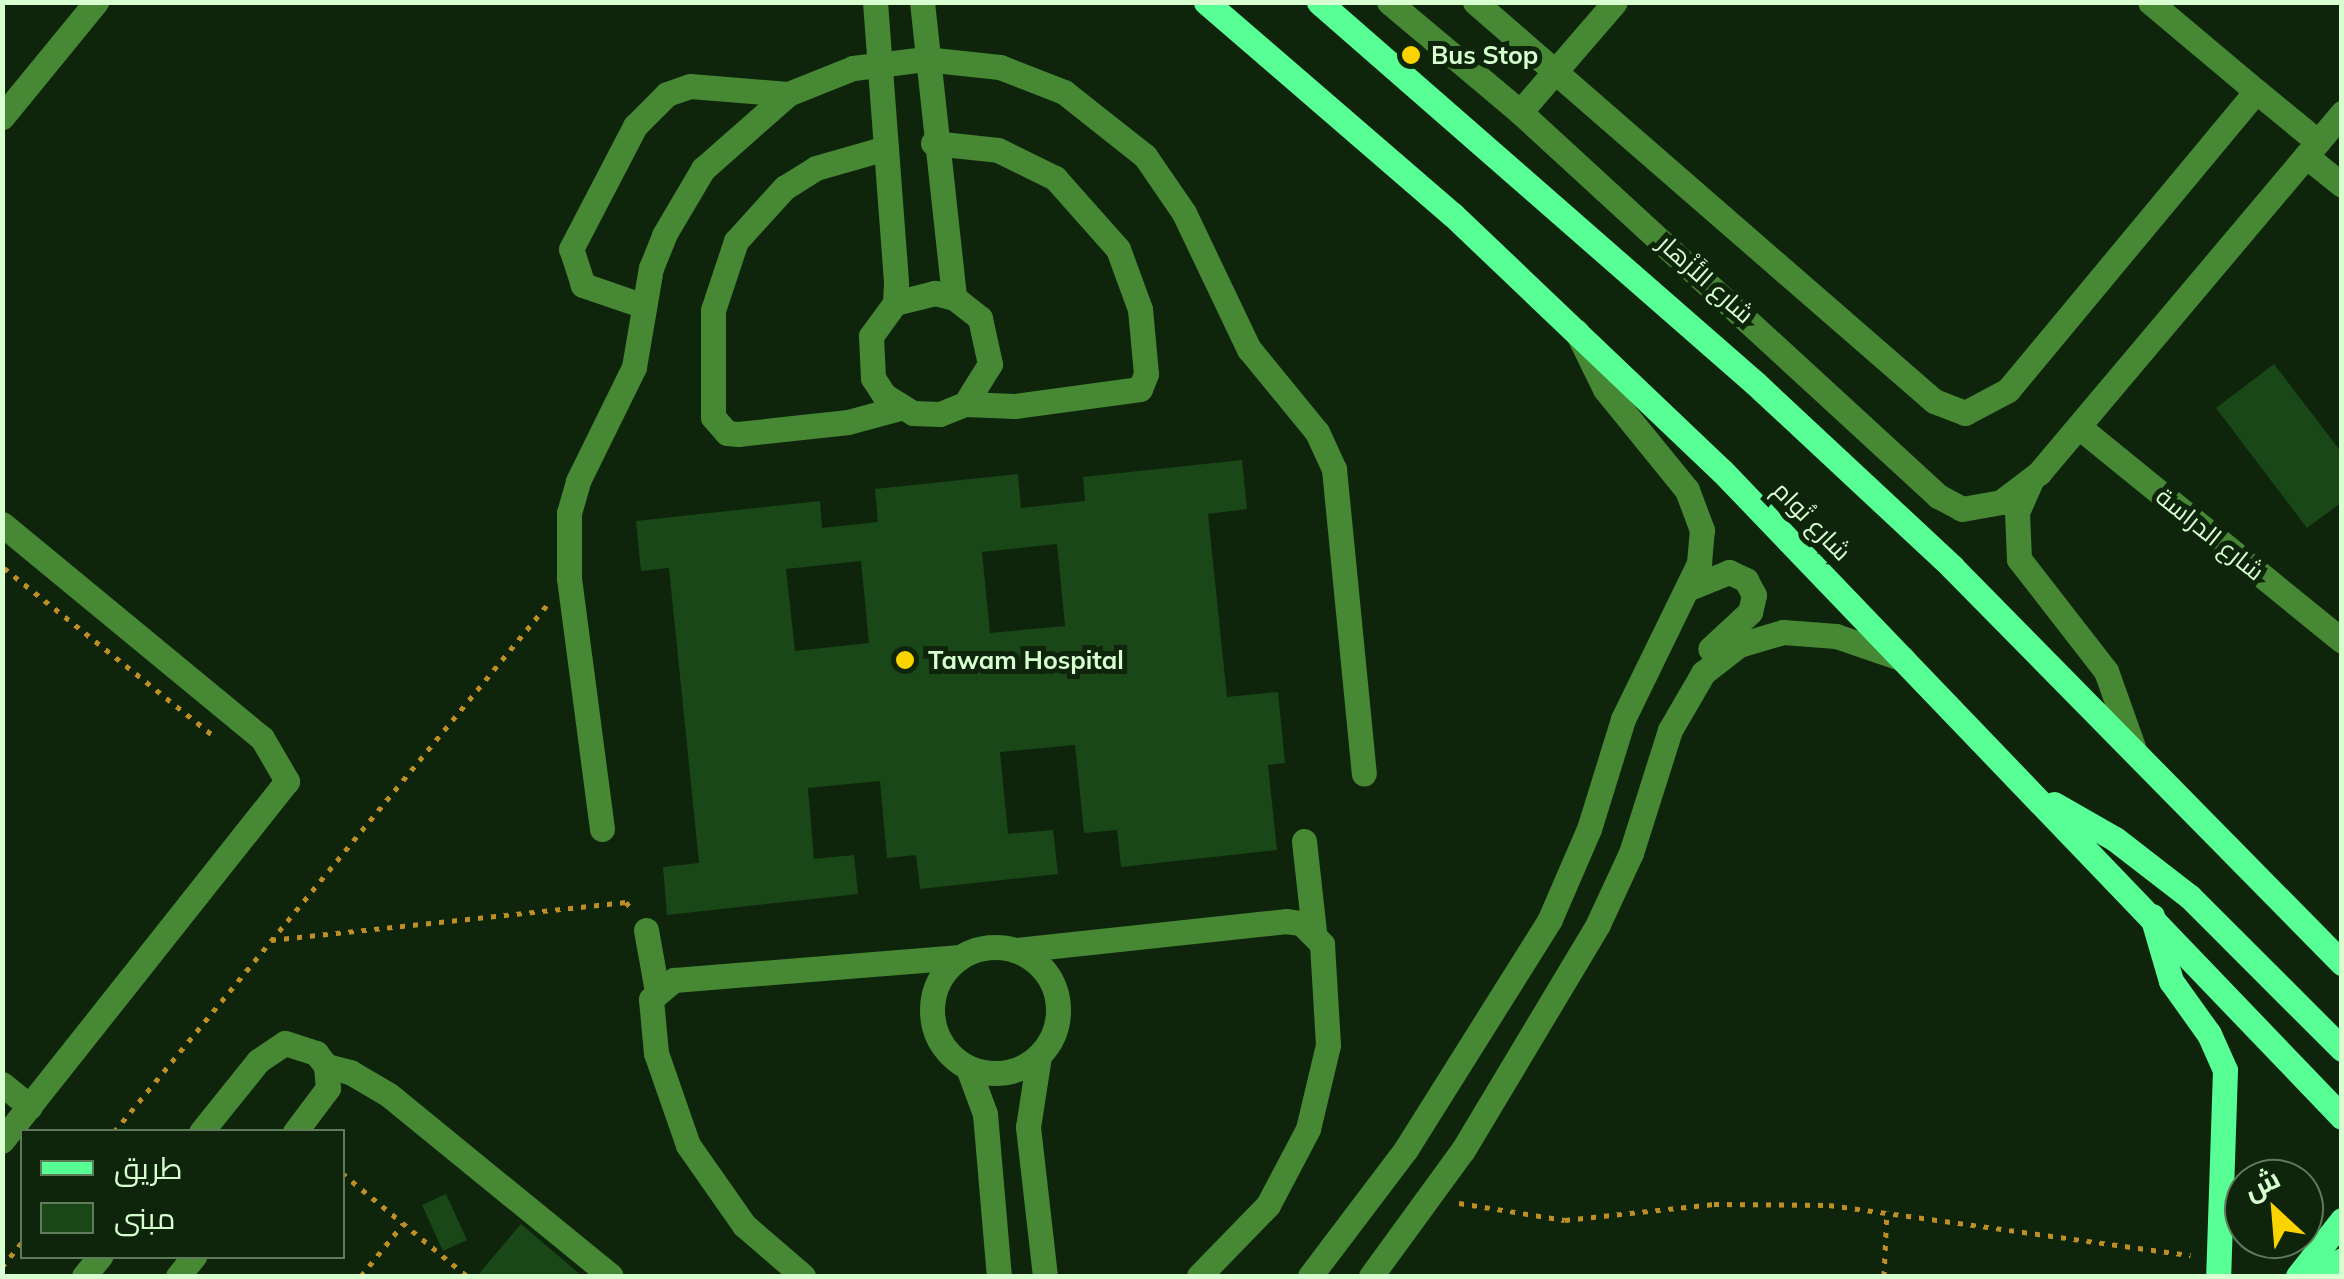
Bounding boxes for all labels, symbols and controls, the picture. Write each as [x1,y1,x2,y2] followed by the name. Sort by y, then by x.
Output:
[1431,40,1538,70] place label: Bus Stop
[1400,44,1422,66] marker: Bus Stop
[1652,228,1760,330] street label: شارع الأَزْهار
[1767,475,1857,567] street label: شارع تُوام
[2150,481,2270,587] street label: شارع الدراسة
[928,645,1124,675] place label: Tawam Hospital
[892,647,918,673] marker: Tawam Hospital
[20,1129,345,1259] legend
[114,1149,183,1187] text: طريق
[2224,1159,2324,1259] north arrow
[2238,1160,2285,1207] text: ش
[114,1199,175,1237] text: مبنى

